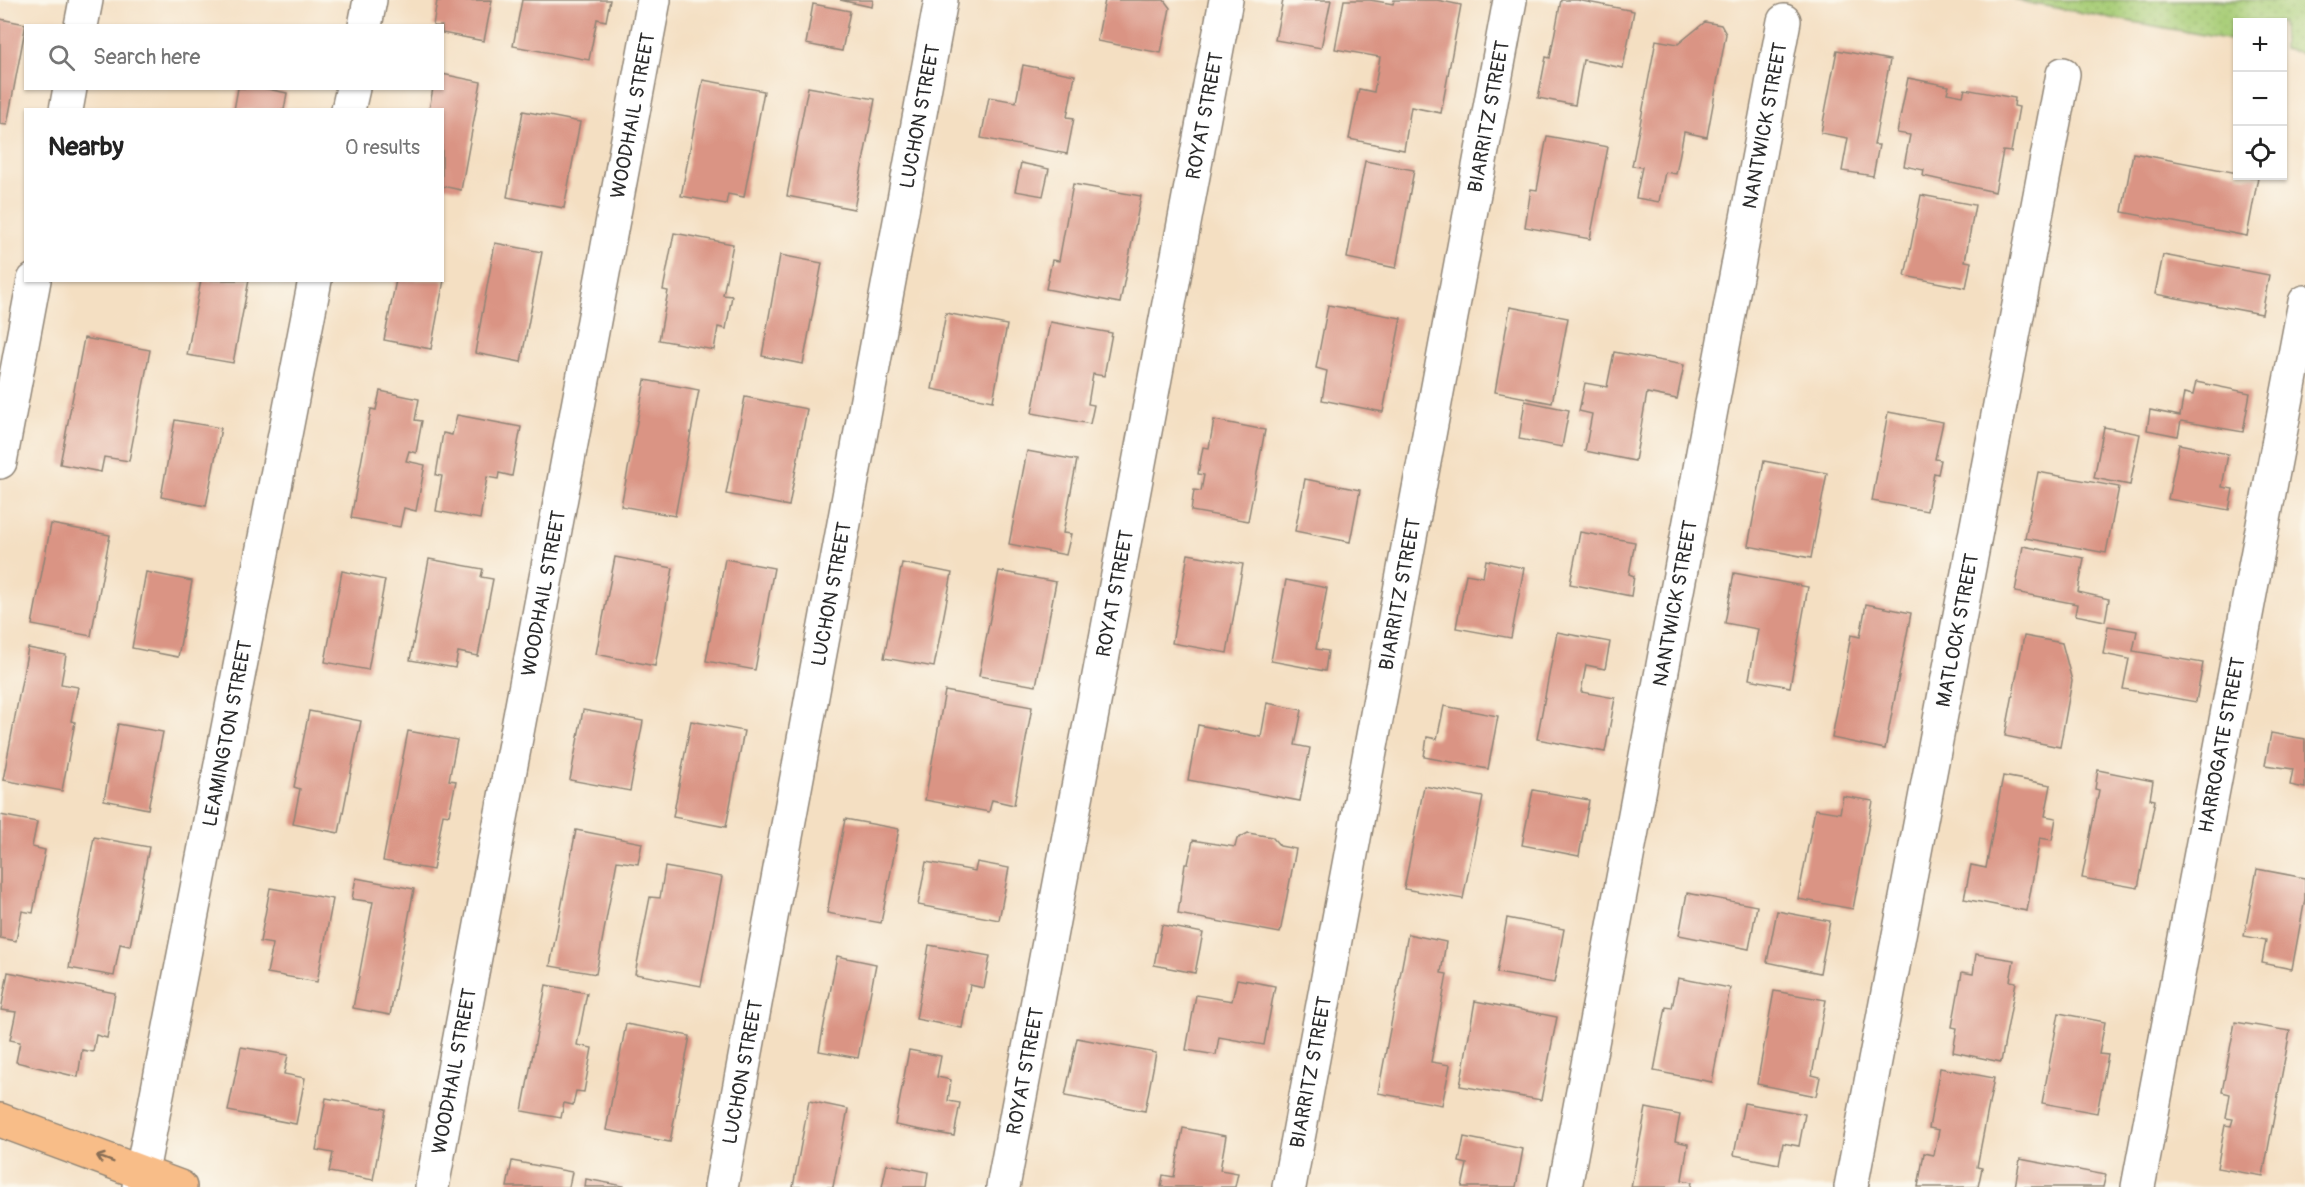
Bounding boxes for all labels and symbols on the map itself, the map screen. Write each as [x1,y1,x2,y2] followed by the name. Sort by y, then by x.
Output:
[605,31,660,201] street label: WOODHAIL STREET
[1462,38,1515,194] street label: BIARRITZ STREET
[1736,40,1792,211] street label: NANTWICK STREET
[894,42,945,190] street label: LUCHON STREET
[1180,50,1228,181] street label: ROYAT STREET
[515,508,571,678] street label: WOODHAIL STREET
[1373,516,1426,672] street label: BIARRITZ STREET
[1647,518,1703,689] street label: NANTWICK STREET
[805,520,857,668] street label: LUCHON STREET
[1090,528,1139,659] street label: ROYAT STREET
[1930,551,1984,709] street label: MATLOCK STREET
[197,638,257,829] street label: LEAMINGTON STREET
[2193,655,2250,835] street label: HARROGATE STREET
[426,986,481,1156] street label: WOODHAIL STREET
[1284,994,1337,1150] street label: BIARRITZ STREET
[717,998,768,1146] street label: LUCHON STREET
[1001,1005,1049,1137] street label: ROYAT STREET
[96,1153,115,1164] one-way arrow

